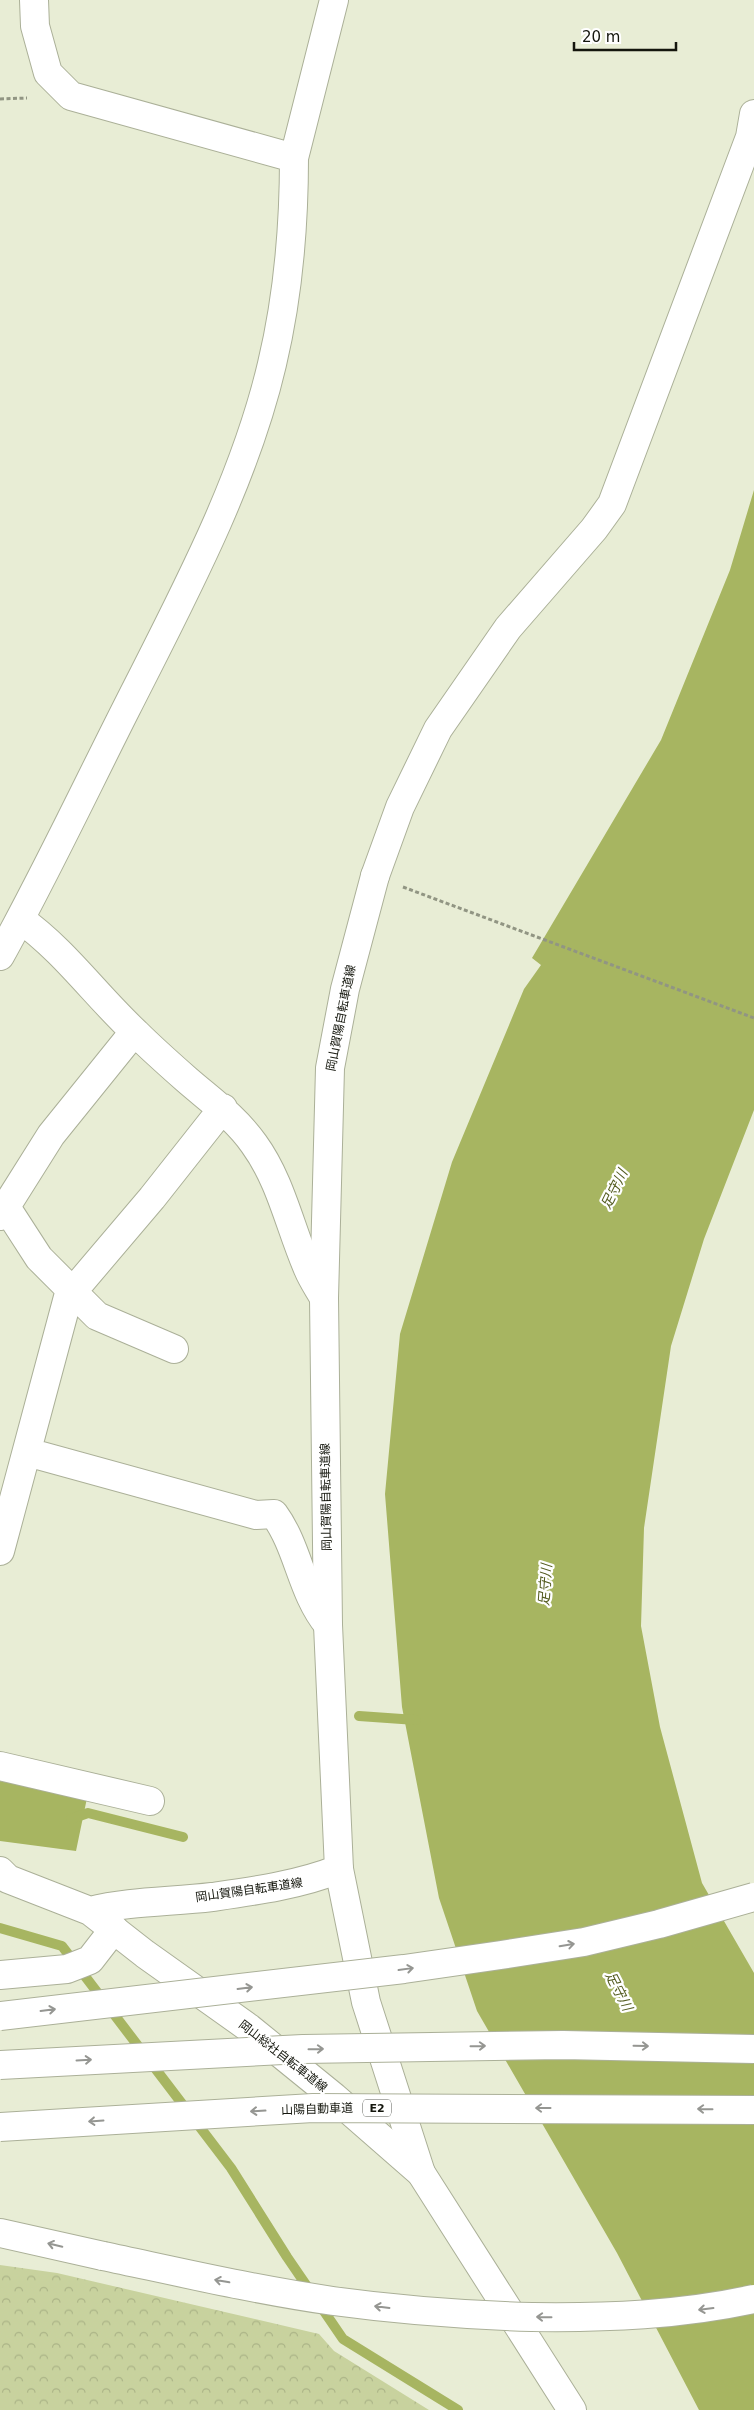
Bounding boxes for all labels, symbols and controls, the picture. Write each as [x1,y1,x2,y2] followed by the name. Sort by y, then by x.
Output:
[574,20,676,52] scale bar
[582,28,620,46] text: 20 m
[324,964,358,1072] street label: 岡山賀陽自転車道線
[598,1165,631,1211] water label: 足守川
[318,1443,334,1551] street label: 岡山賀陽自転車道線
[536,1561,555,1607] water label: 足守川
[195,1876,303,1904] street label: 岡山賀陽自転車道線
[558,1939,574,1949] one-way arrow
[398,1964,414,1974] one-way arrow
[602,1969,637,2015] water label: 足守川
[236,1983,252,1993] one-way arrow
[40,2005,56,2015] one-way arrow
[236,2017,330,2095] street label: 岡山総社自転車道線
[470,2041,486,2051] one-way arrow
[632,2042,648,2051] one-way arrow
[308,2044,324,2053] one-way arrow
[75,2056,91,2065] one-way arrow
[363,2100,391,2116] road number: E2
[281,2101,353,2117] street label: 山陽自動車道
[535,2103,552,2113] one-way arrow
[698,2104,714,2114] one-way arrow
[250,2107,266,2116] one-way arrow
[88,2116,104,2125] one-way arrow
[48,2240,64,2249] one-way arrow
[214,2275,230,2285] one-way arrow
[374,2302,390,2312] one-way arrow
[699,2304,715,2314] one-way arrow
[536,2312,552,2322] one-way arrow

